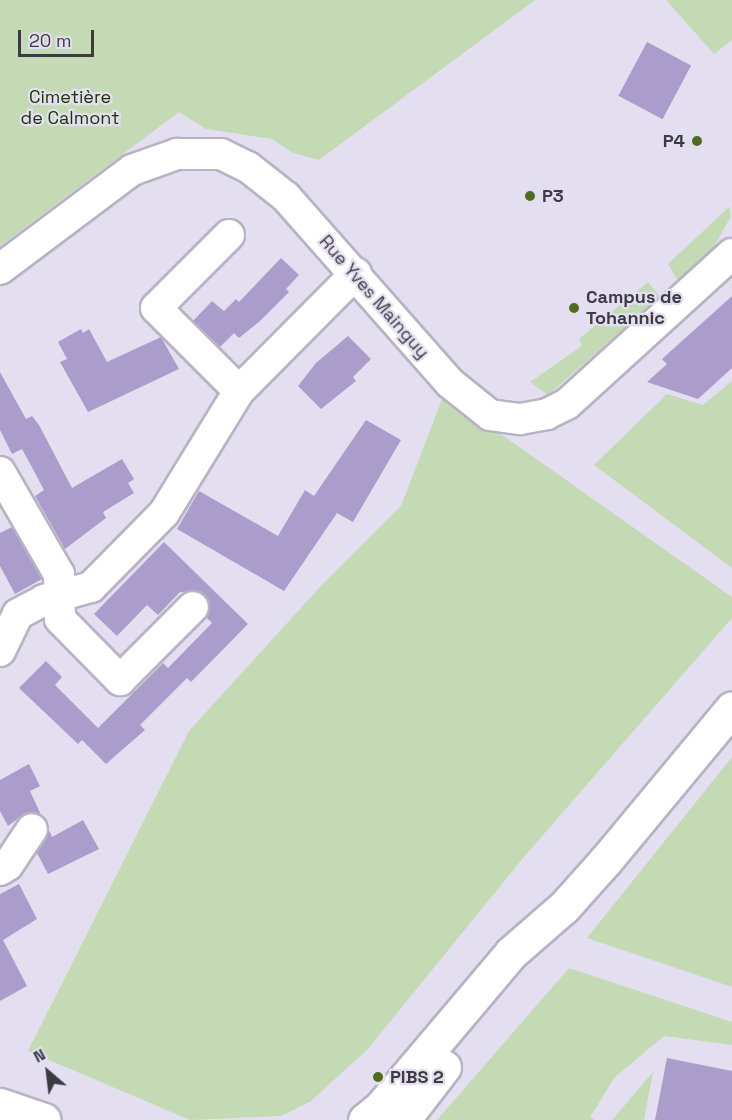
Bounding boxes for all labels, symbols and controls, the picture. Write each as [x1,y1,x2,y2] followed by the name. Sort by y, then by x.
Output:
[21,18,98,56] scale bar
[29,29,72,52] text: 20 m
[21,87,119,130] park label: Cimetière de Calmont
[663,130,685,152] place label: P4
[690,134,704,148] marker: P4
[542,185,564,207] place label: P3
[523,189,537,203] marker: P3
[314,231,434,363] street label: Rue Yves Mainguy
[586,287,682,330] place label: Campus de Tohannic
[567,301,581,315] marker: Campus de Tohannic
[18,1042,78,1102] north arrow
[30,1044,49,1067] text: N
[390,1066,444,1088] place label: PIBS 2
[371,1070,385,1084] marker: PIBS 2

